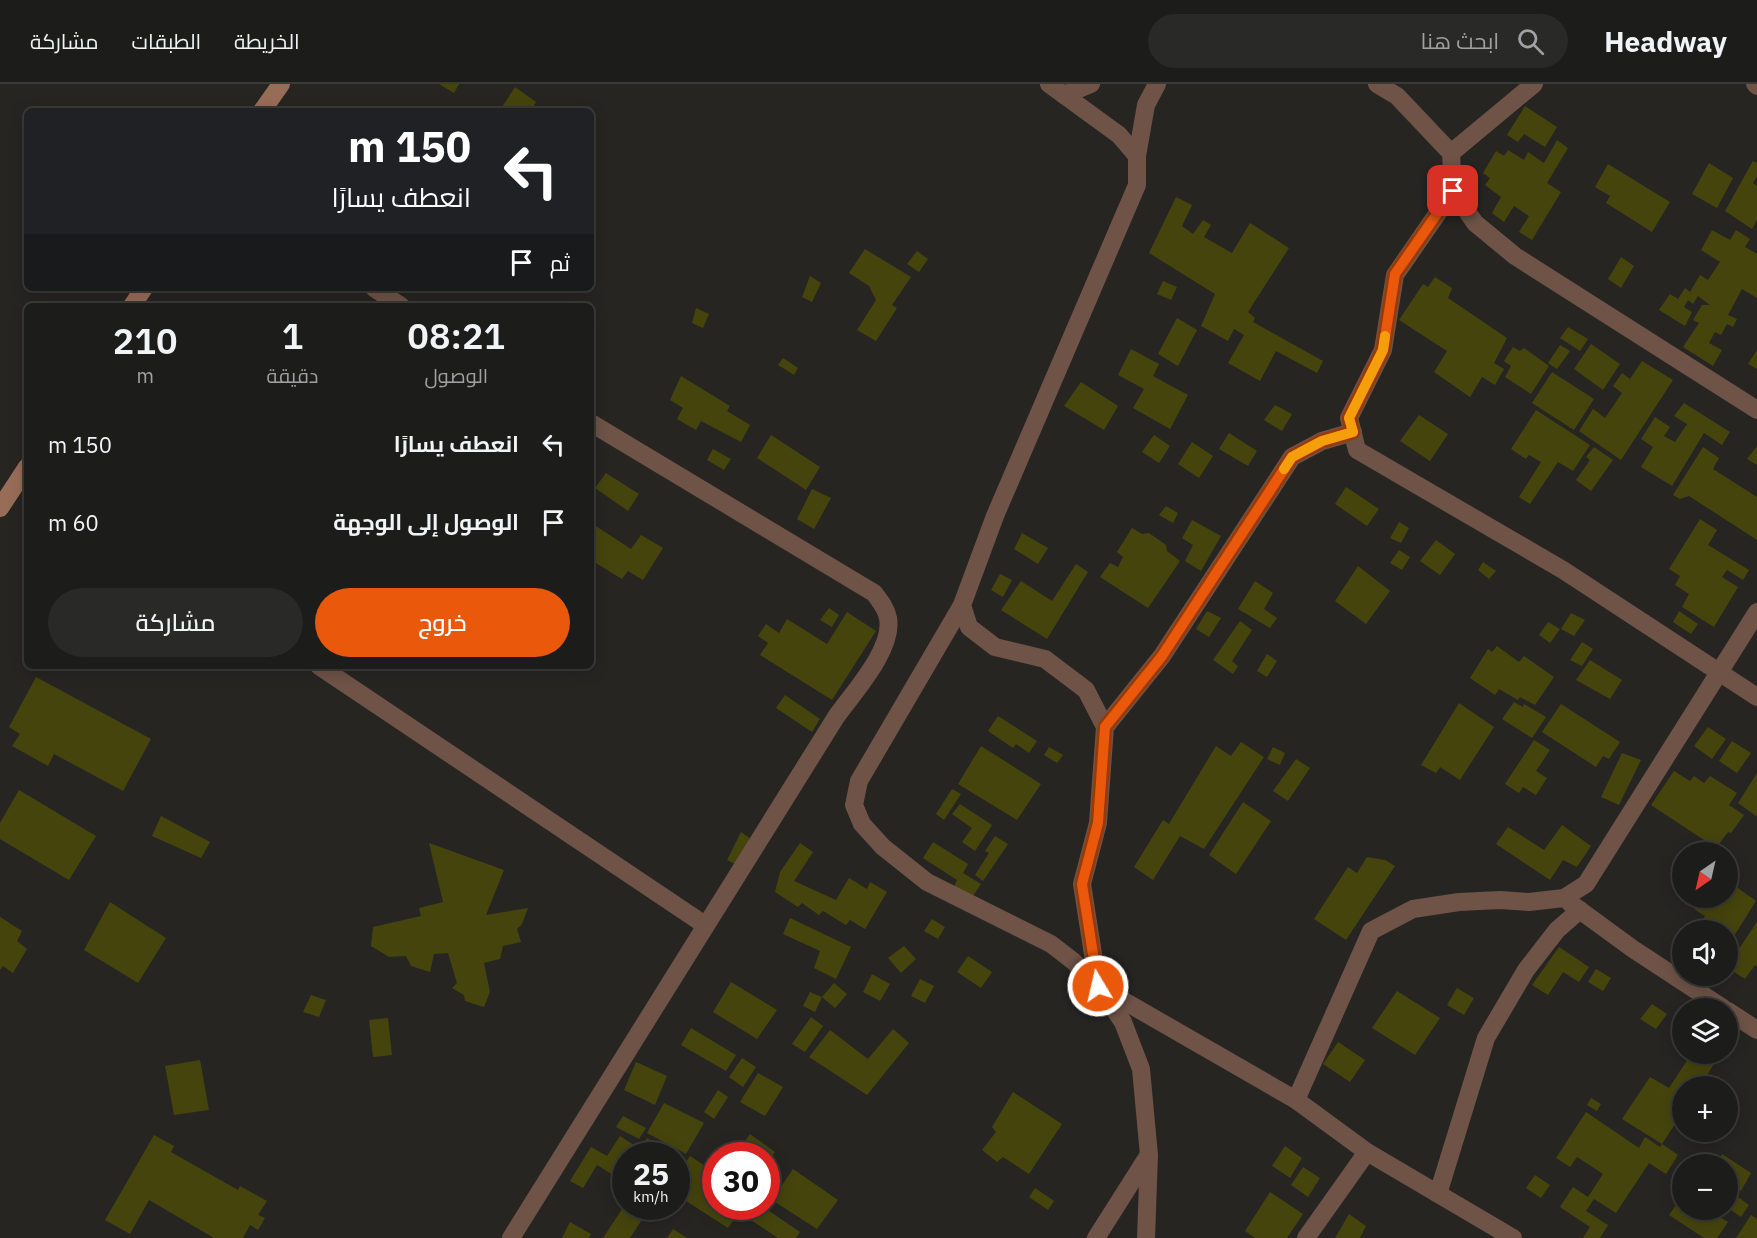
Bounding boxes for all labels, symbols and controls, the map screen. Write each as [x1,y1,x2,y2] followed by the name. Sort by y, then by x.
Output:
[1148,14,1568,68] search box
[1604,23,1727,60] text: Headway
[1514,25,1547,58] icon: search
[1421,26,1499,55] text: ابحث هنا
[30,27,99,55] text: مشاركة
[132,27,201,55] text: الطبقات
[234,27,300,55] text: الخريطة
[348,119,471,174] text: 150 m
[492,132,570,210] icon: left
[1427,165,1478,216] pin
[1436,174,1469,207] icon: arrive
[332,179,471,214] text: انعطف يسارًا
[505,246,538,279] icon: arrive
[550,248,570,277] text: ثم
[282,312,303,359] text: 1
[407,312,505,359] text: 08:21
[113,317,178,364] text: 210
[137,362,154,389] text: m
[266,362,318,389] text: دقيقة
[424,362,488,389] text: الوصول
[537,428,570,461] icon: left
[394,429,519,458] text: انعطف يسارًا
[48,430,112,459] text: 150 m
[537,506,570,539] icon: arrive
[333,507,519,536] text: الوصول إلى الوجهة
[48,508,99,537] text: 60 m
[48,588,303,657] button: مشاركة
[315,588,570,657] button: خروج
[1672,842,1738,908] north arrow
[1672,842,1738,1220] map controls
[1672,920,1738,986] button: sound
[1066,954,1130,1018] position arrow
[1672,998,1738,1064] button: layers
[1672,1076,1738,1142] button: +
[702,1142,780,1220] speed limit sign: 30
[633,1154,669,1193] text: 25
[1672,1154,1738,1220] button: −
[633,1187,669,1206] text: km/h

